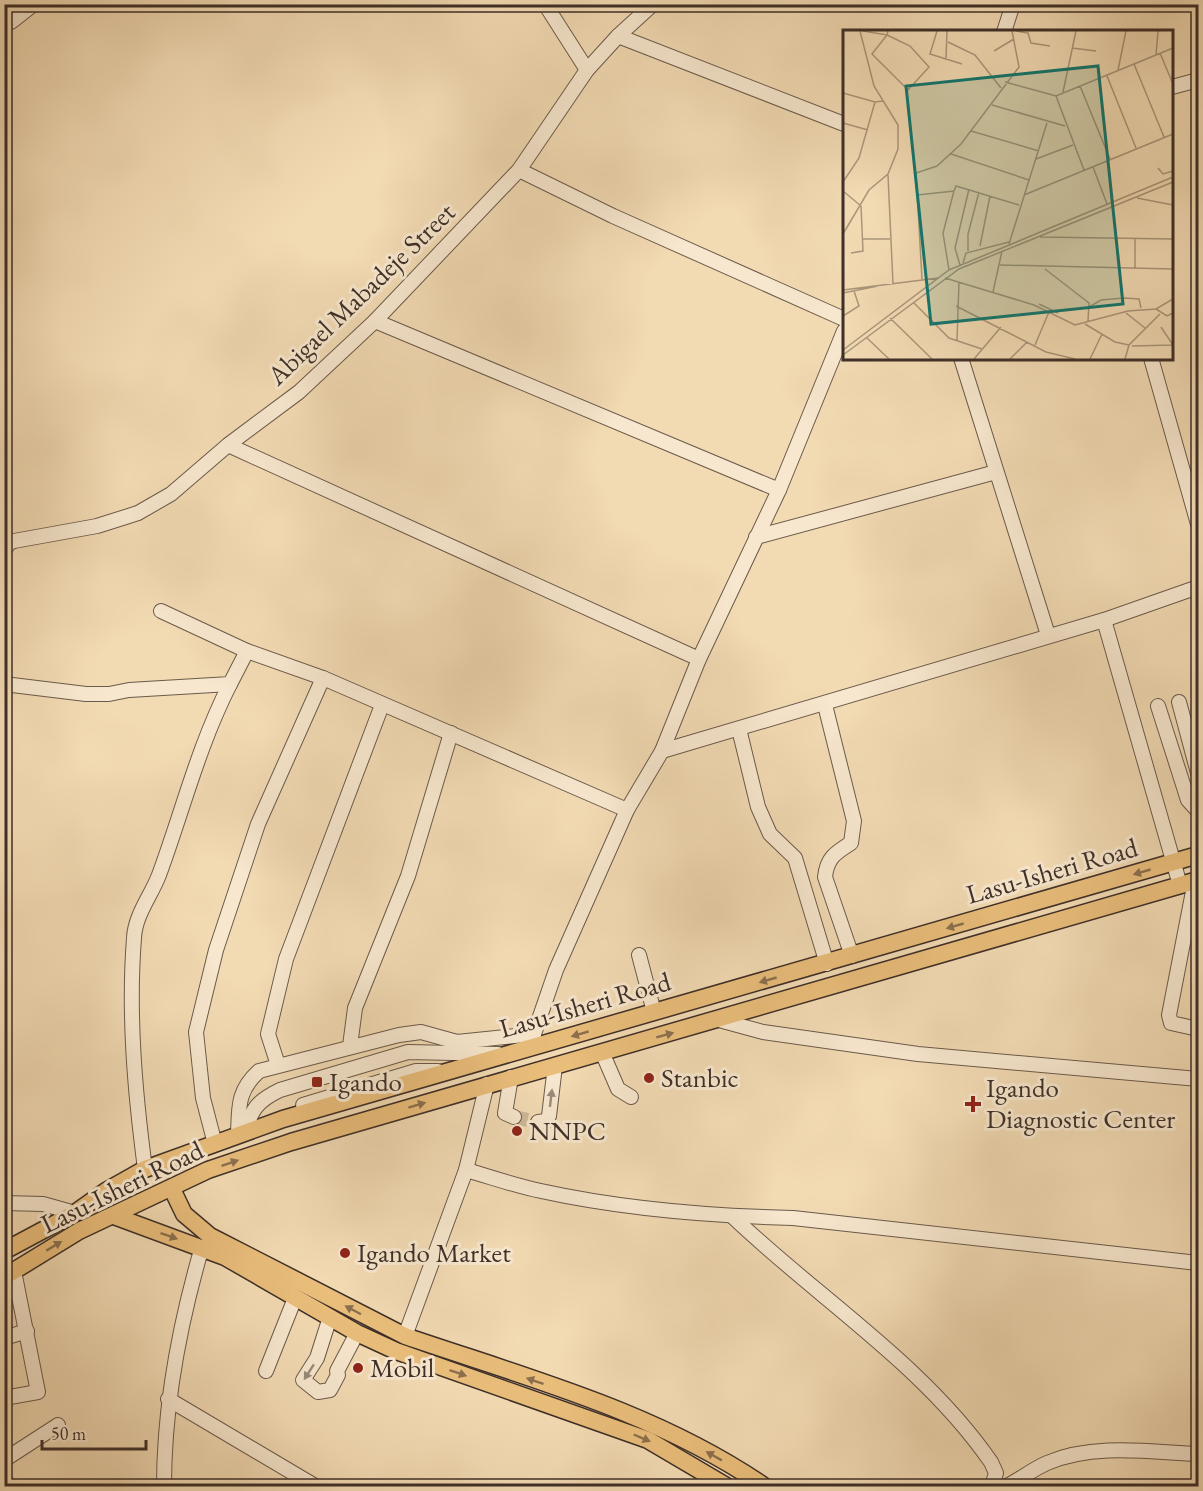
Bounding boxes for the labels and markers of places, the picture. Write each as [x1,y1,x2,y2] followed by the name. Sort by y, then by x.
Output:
[661,1060,739,1095] place label: Stanbic
[329,1064,402,1099] place label: Igando
[986,1070,1175,1136] place label: Igando Diagnostic Center
[642,1071,656,1085] marker: Stanbic
[310,1075,324,1089] marker: Igando
[964,1095,982,1113] marker: Igando Diagnostic Center
[529,1113,606,1148] place label: NNPC
[510,1124,524,1138] marker: NNPC
[357,1235,511,1270] place label: Igando Market
[338,1246,352,1260] marker: Igando Market
[370,1350,434,1385] place label: Mobil
[351,1361,365,1375] marker: Mobil

